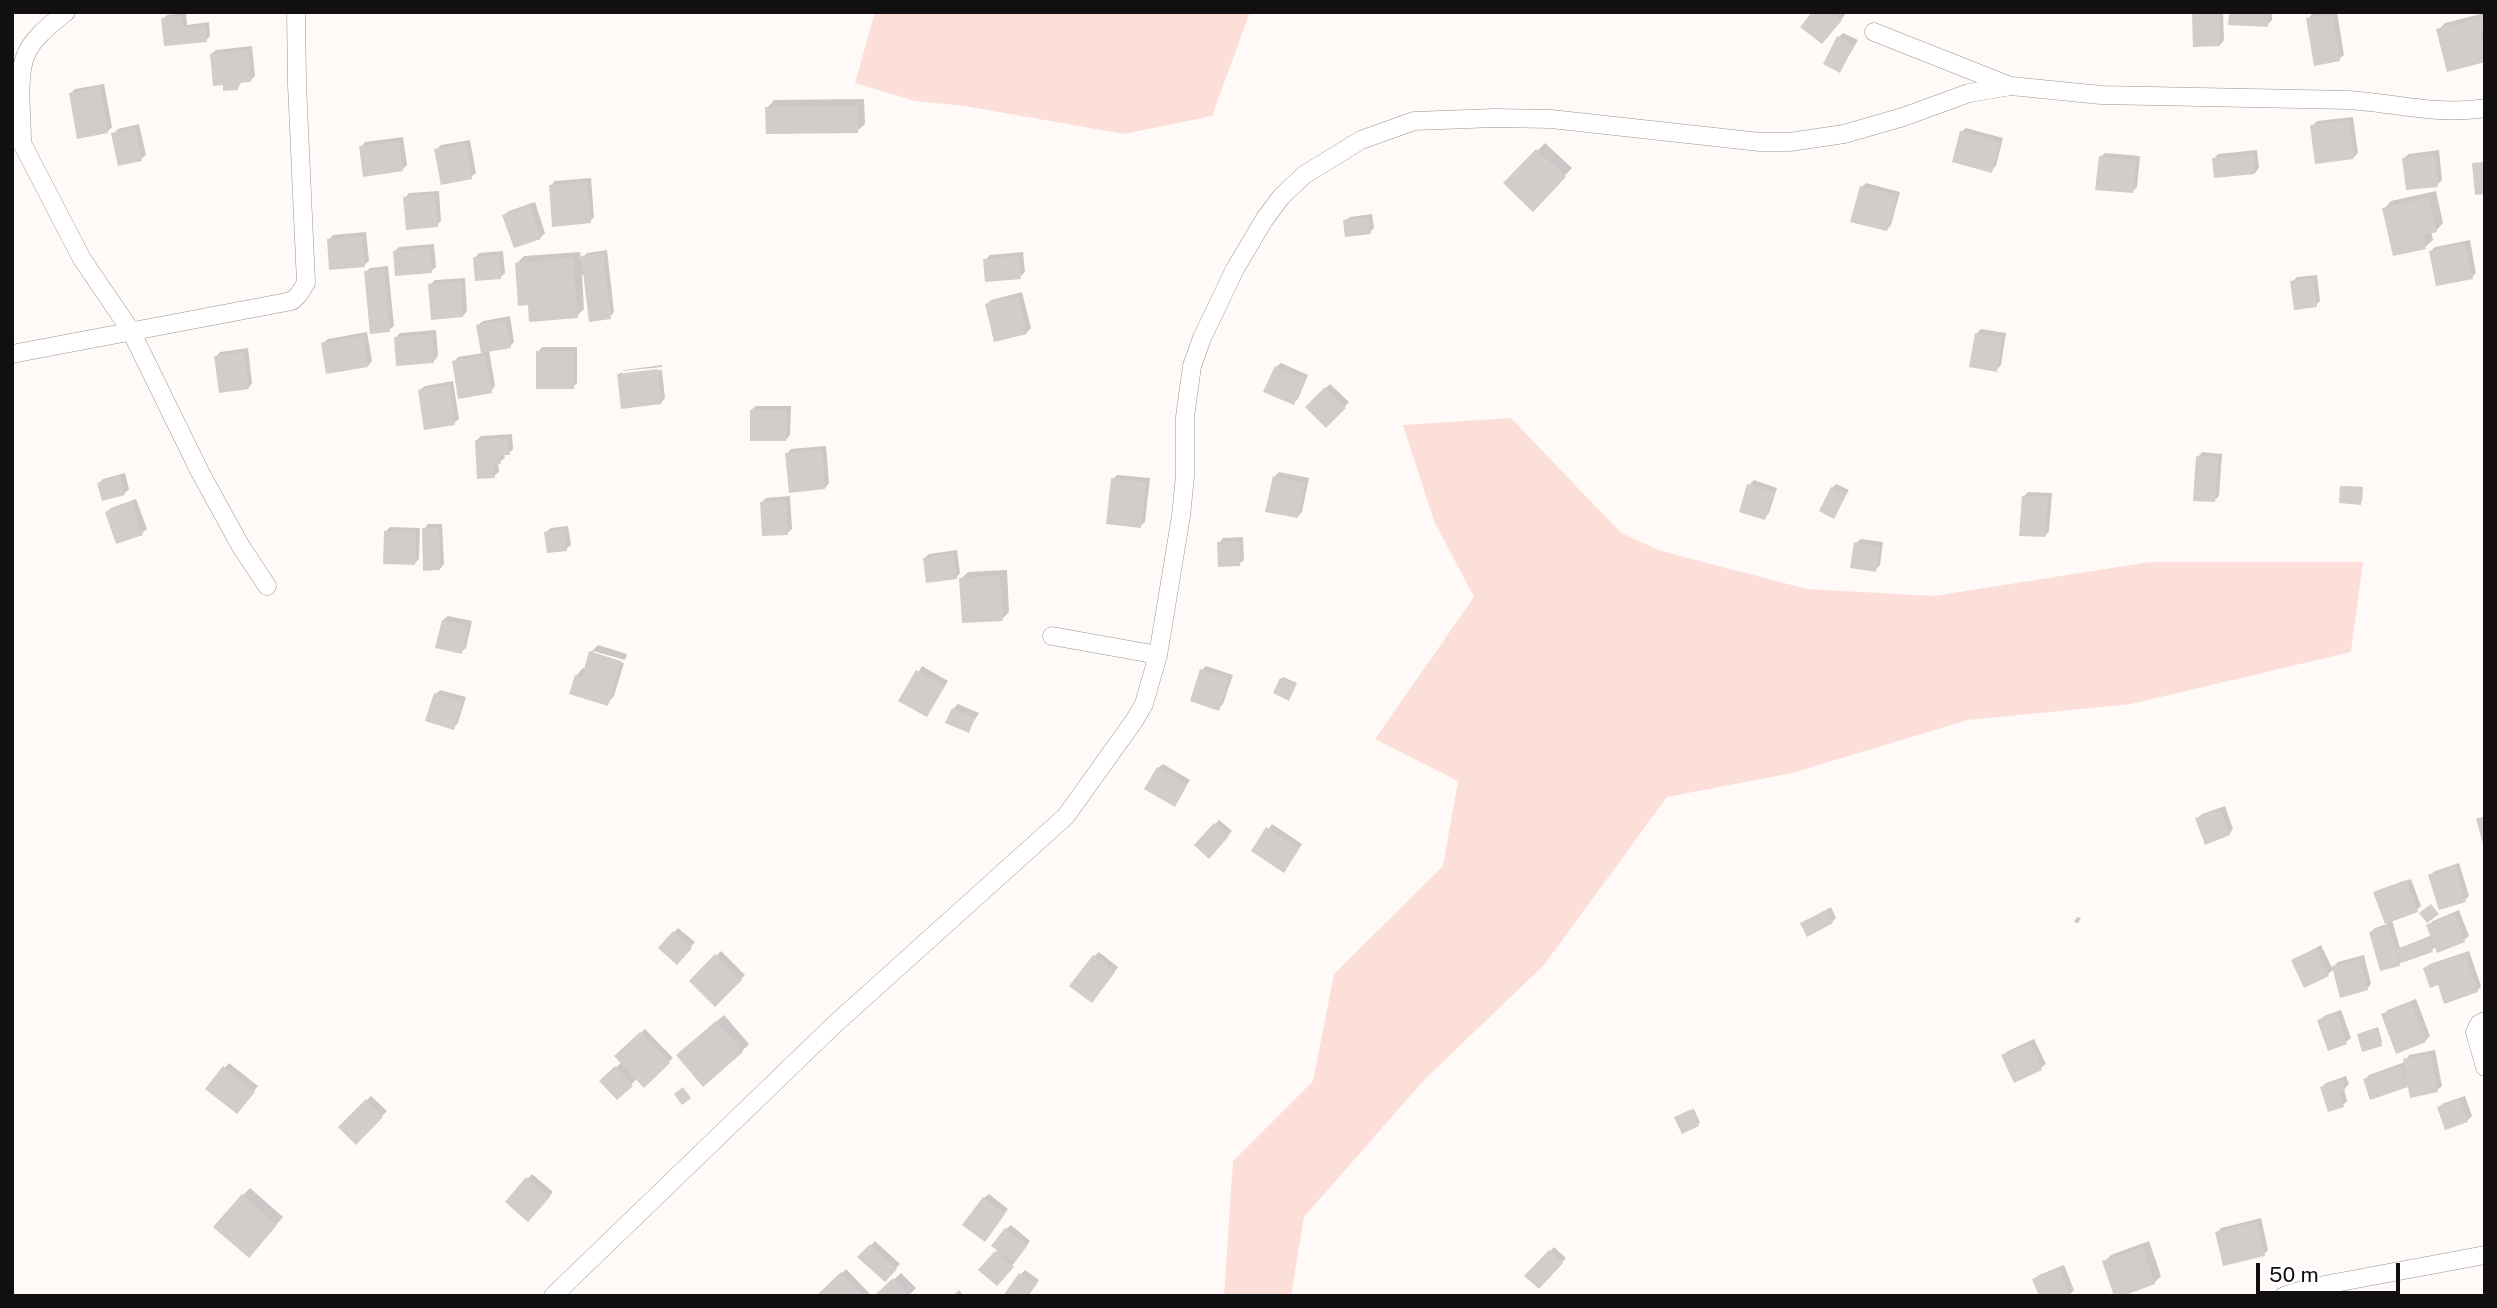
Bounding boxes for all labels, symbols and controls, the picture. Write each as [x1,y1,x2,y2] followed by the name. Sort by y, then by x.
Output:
[2259,1248,2402,1292] scale bar
[2269,1262,2319,1287] text: 50 m

